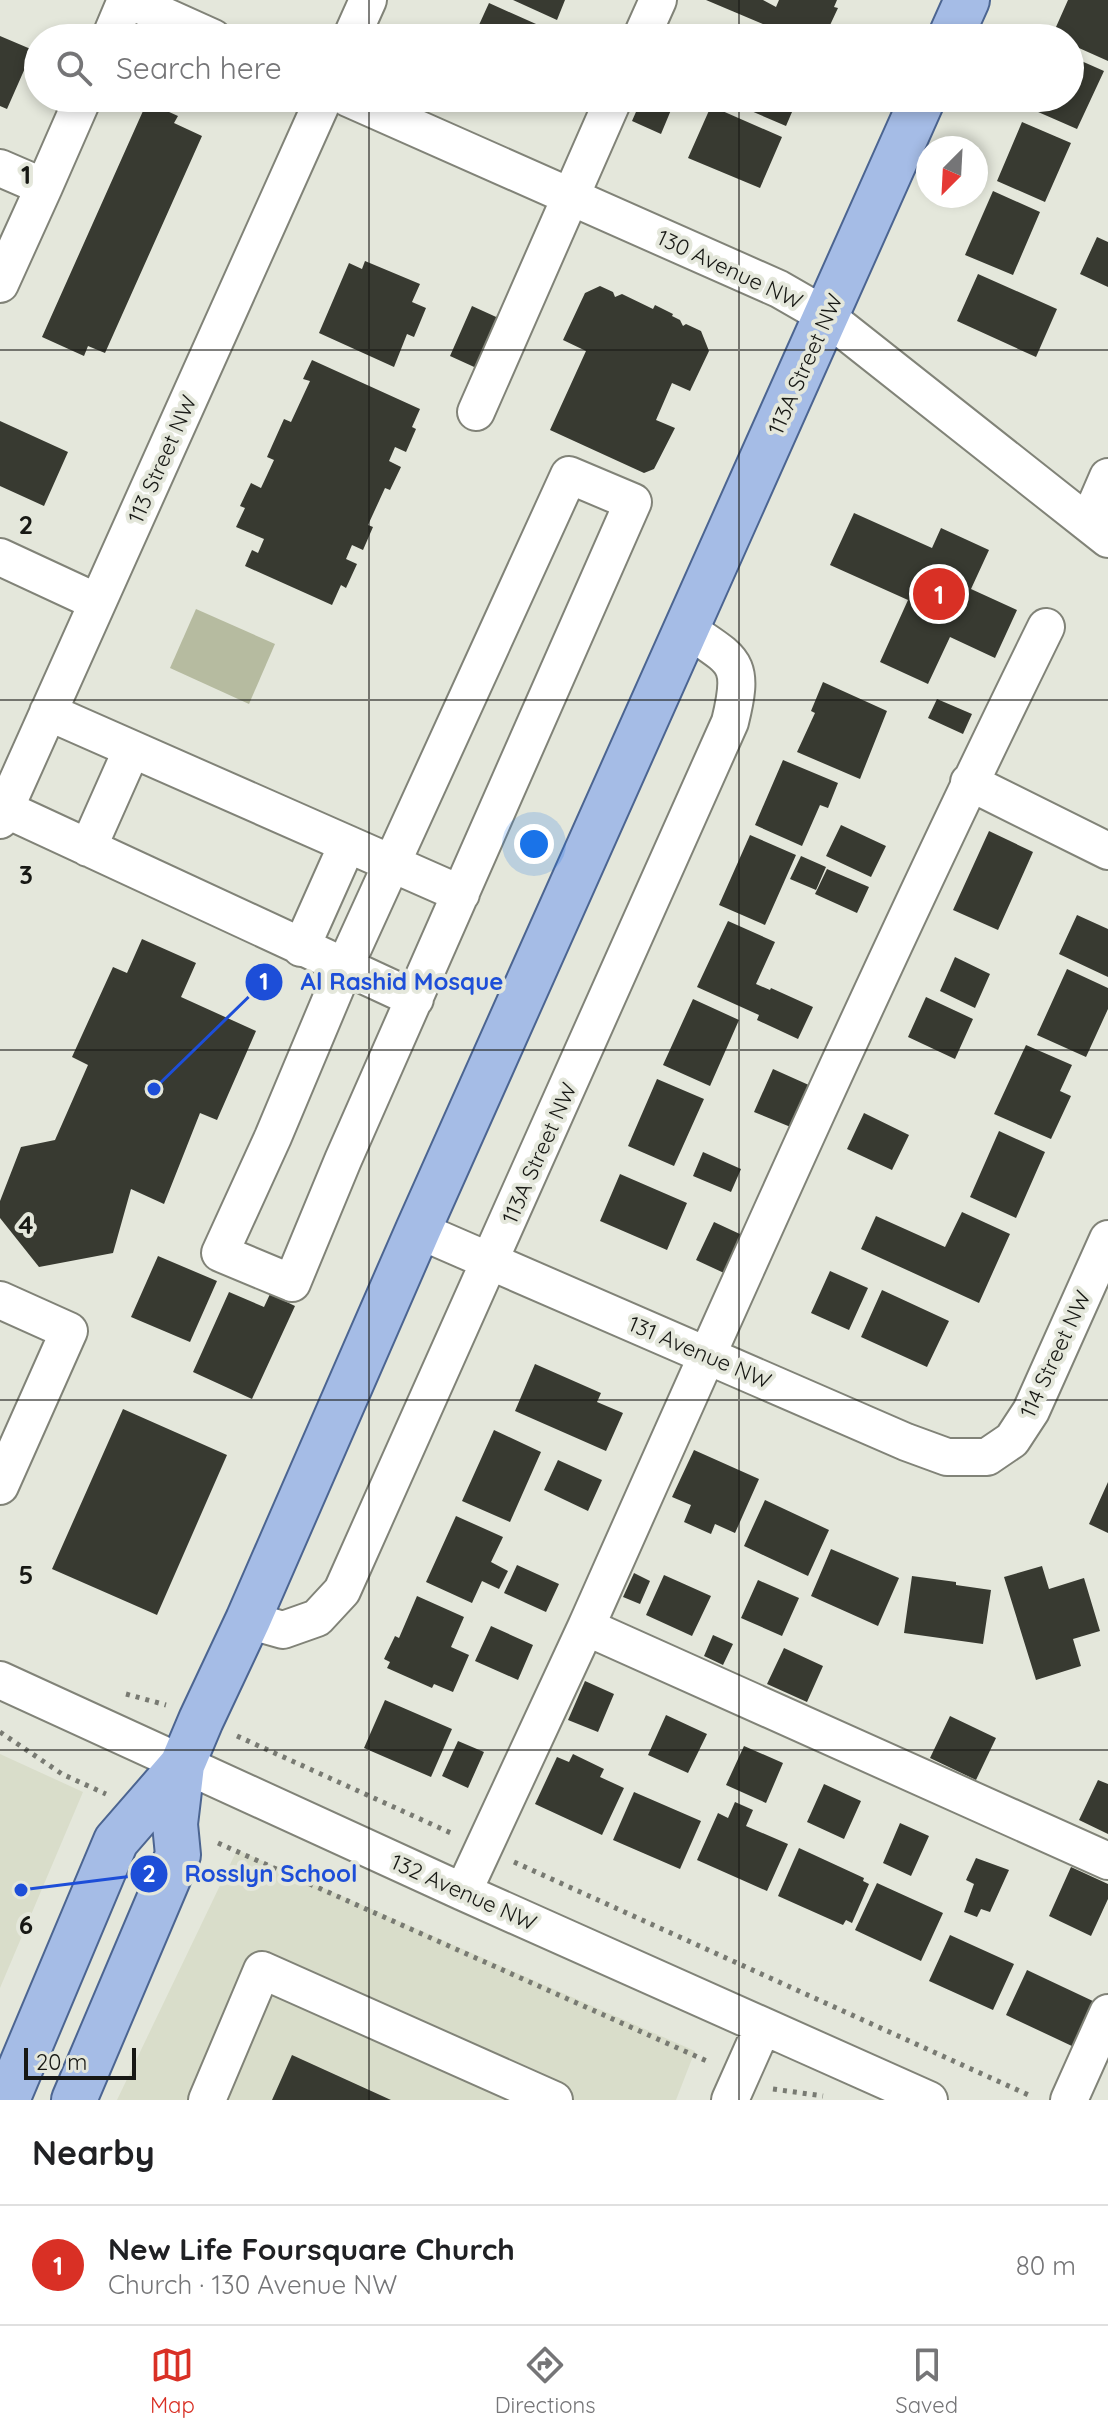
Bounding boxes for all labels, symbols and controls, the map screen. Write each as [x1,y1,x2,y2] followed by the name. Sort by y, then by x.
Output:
[24,24,1084,112] search box
[52,46,96,90] icon: search
[116,49,282,87] text: Search here
[916,136,988,208] north arrow
[21,158,31,191] text: 1
[653,223,807,315] street label: 130 Avenue NW
[761,289,849,439] street label: 113A Street NW
[121,391,203,527] street label: 113 Street NW
[19,508,33,541] text: 2
[913,564,965,624] pin: 1
[514,824,554,864] your location
[19,858,33,891] text: 3
[244,958,519,1006] callout: Al Rashid Mosque
[259,966,269,996] text: 1
[301,966,503,996] text: Al Rashid Mosque
[495,1078,583,1228] street label: 113A Street NW
[18,1208,34,1241] text: 4
[1013,1286,1097,1422] street label: 114 Street NW
[624,1309,776,1395] street label: 131 Avenue NW
[19,1558,33,1591] text: 5
[387,1847,541,1937] street label: 132 Avenue NW
[129,1850,374,1898] callout: Rosslyn School
[142,1858,156,1888] text: 2
[184,1858,358,1888] text: Rosslyn School
[19,1908,33,1941] text: 6
[24,2044,136,2080] scale bar
[36,2048,87,2076] text: 20 m
[32,2131,155,2174] text: Nearby
[108,2230,515,2268] text: New Life Foursquare Church
[53,2249,63,2282] text: 1
[1016,2249,1076,2282] text: 80 m
[108,2268,397,2301] text: Church · 130 Avenue NW
[150,2343,195,2419] tab: Map
[495,2343,595,2419] tab: Directions
[895,2343,958,2419] tab: Saved

